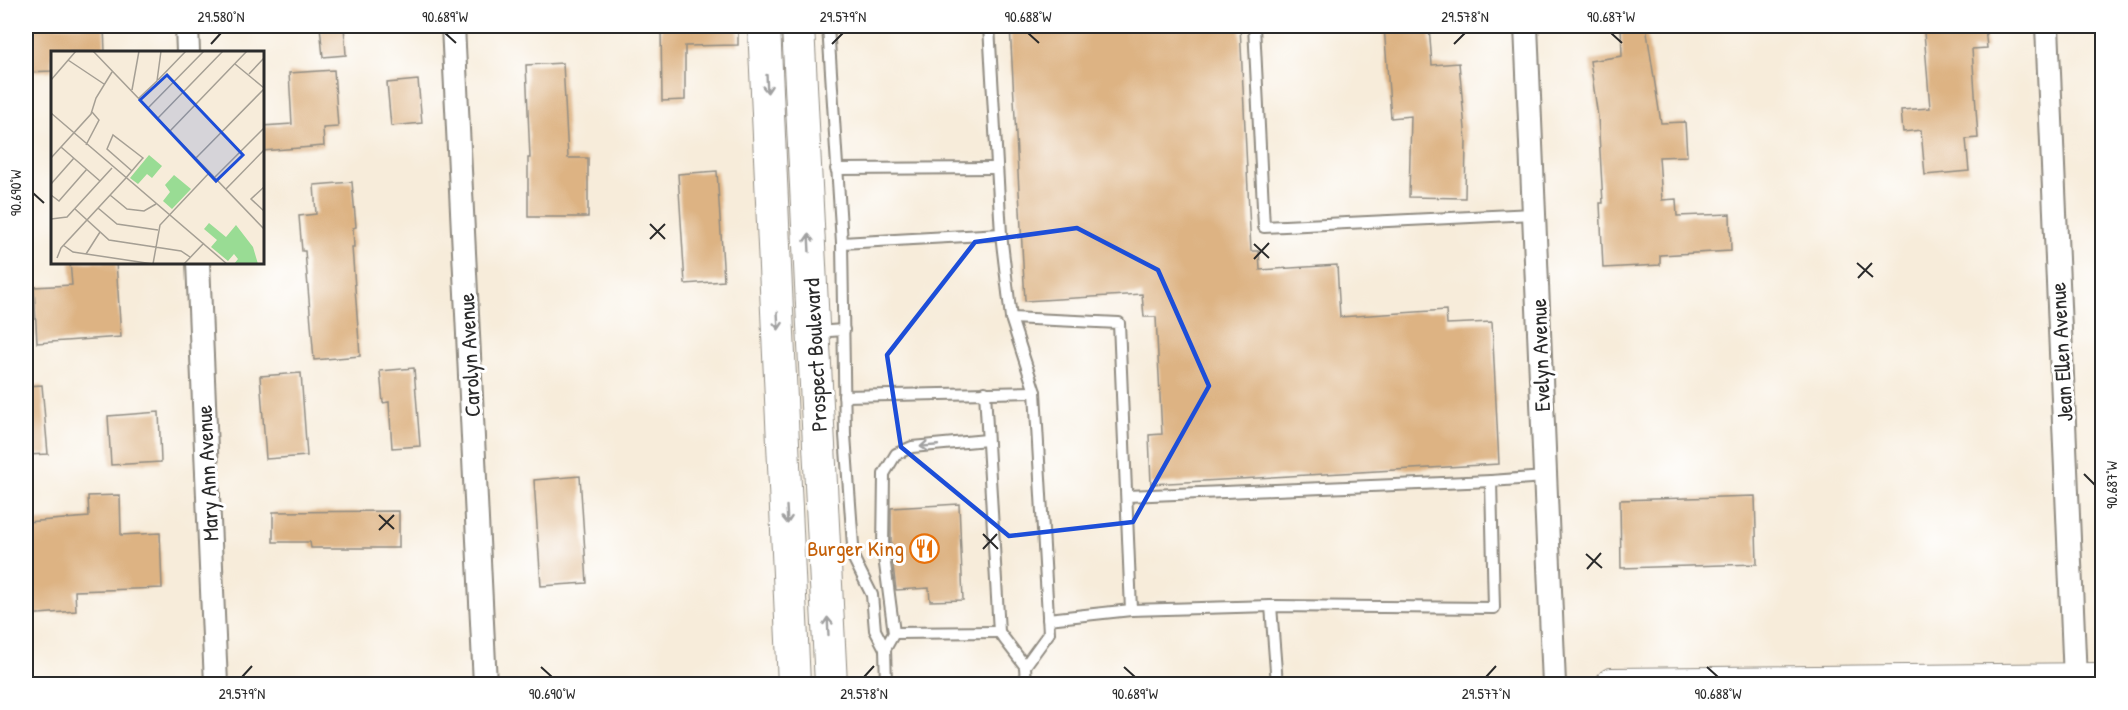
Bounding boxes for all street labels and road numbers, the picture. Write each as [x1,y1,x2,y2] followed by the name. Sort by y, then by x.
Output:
[796,277,834,433] street label: Prospect Boulevard
[2042,281,2080,422] street label: Jean Ellen Avenue
[451,292,487,418] street label: Carolyn Avenue
[1523,298,1557,412] street label: Evelyn Avenue
[188,404,226,542] street label: Mary Ann Avenue

